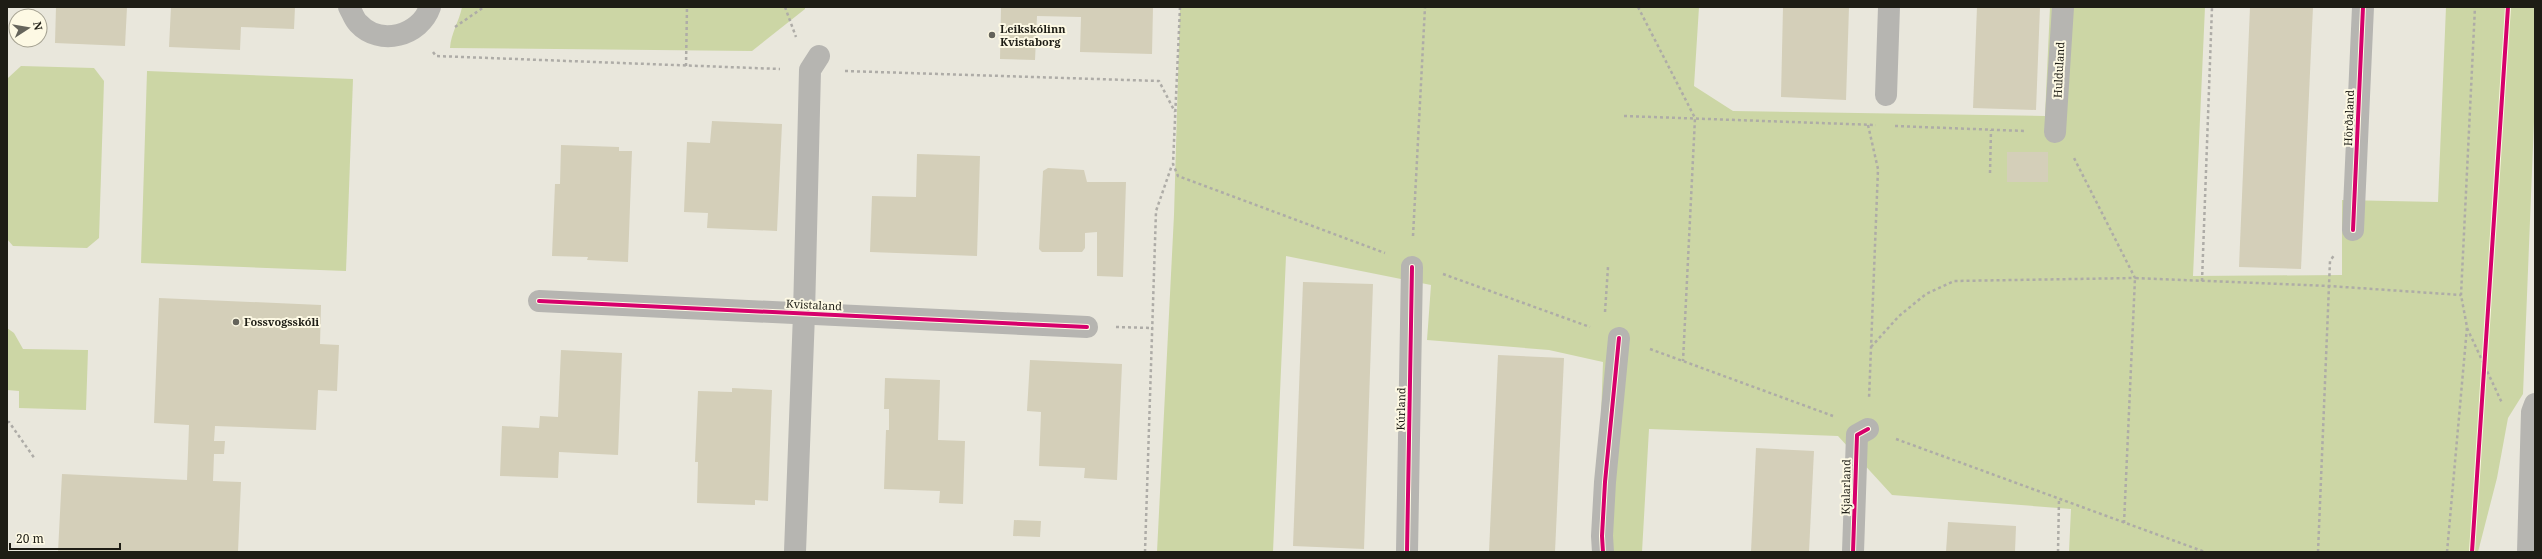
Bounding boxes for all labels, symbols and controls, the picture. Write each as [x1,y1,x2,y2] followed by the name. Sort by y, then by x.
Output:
[8,8,48,48] north arrow
[30,20,47,32] text: N
[1000,21,1066,49] place label: Leikskólinn Kvistaborg
[987,30,997,40] marker: Leikskólinn Kvistaborg
[2050,41,2067,98] street label: Hulduland
[2340,89,2357,146] street label: Hörðaland
[786,296,843,313] street label: Kvistaland
[244,314,319,329] place label: Fossvogsskóli
[231,317,241,327] marker: Fossvogsskóli
[1393,387,1408,431] street label: Kúrland
[1838,459,1853,515] street label: Kjalarland
[10,525,120,551] scale bar
[16,530,44,547] text: 20 m

